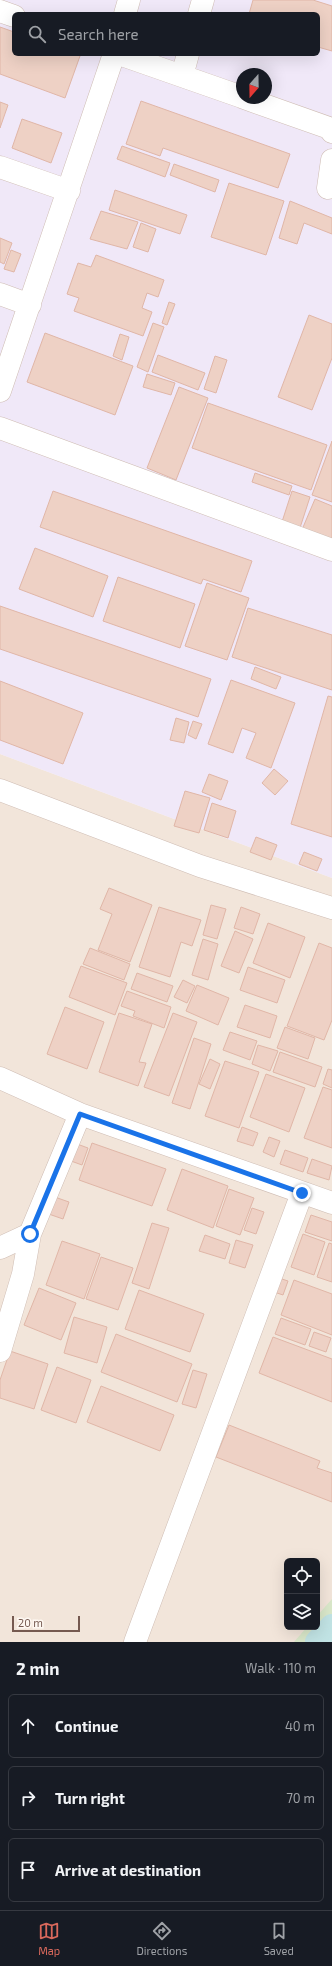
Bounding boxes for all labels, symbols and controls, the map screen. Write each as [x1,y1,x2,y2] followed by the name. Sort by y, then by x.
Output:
[12,12,320,56] search box
[26,23,48,45] icon: search
[58,25,139,43] text: Search here
[236,68,272,104] north arrow
[293,1184,311,1202] route end
[21,1225,39,1243] route start
[284,1558,320,1630] map controls
[284,1558,320,1594] button: locate
[284,1594,320,1630] button: layers
[12,1614,80,1633] scale bar
[18,1616,43,1629] text: 20 m
[16,1658,59,1678] text: 2 min
[245,1660,316,1676] text: Walk · 110 m
[17,1715,39,1737] icon: ahead
[55,1717,118,1735] text: Continue
[285,1718,315,1734] text: 40 m
[17,1787,39,1809] icon: right
[55,1789,125,1807] text: Turn right
[286,1790,315,1806] text: 70 m
[17,1859,39,1881] icon: arrive
[55,1861,201,1879] text: Arrive at destination
[38,1920,60,1957] tab: Map
[137,1920,187,1957] tab: Directions
[264,1920,294,1957] tab: Saved

